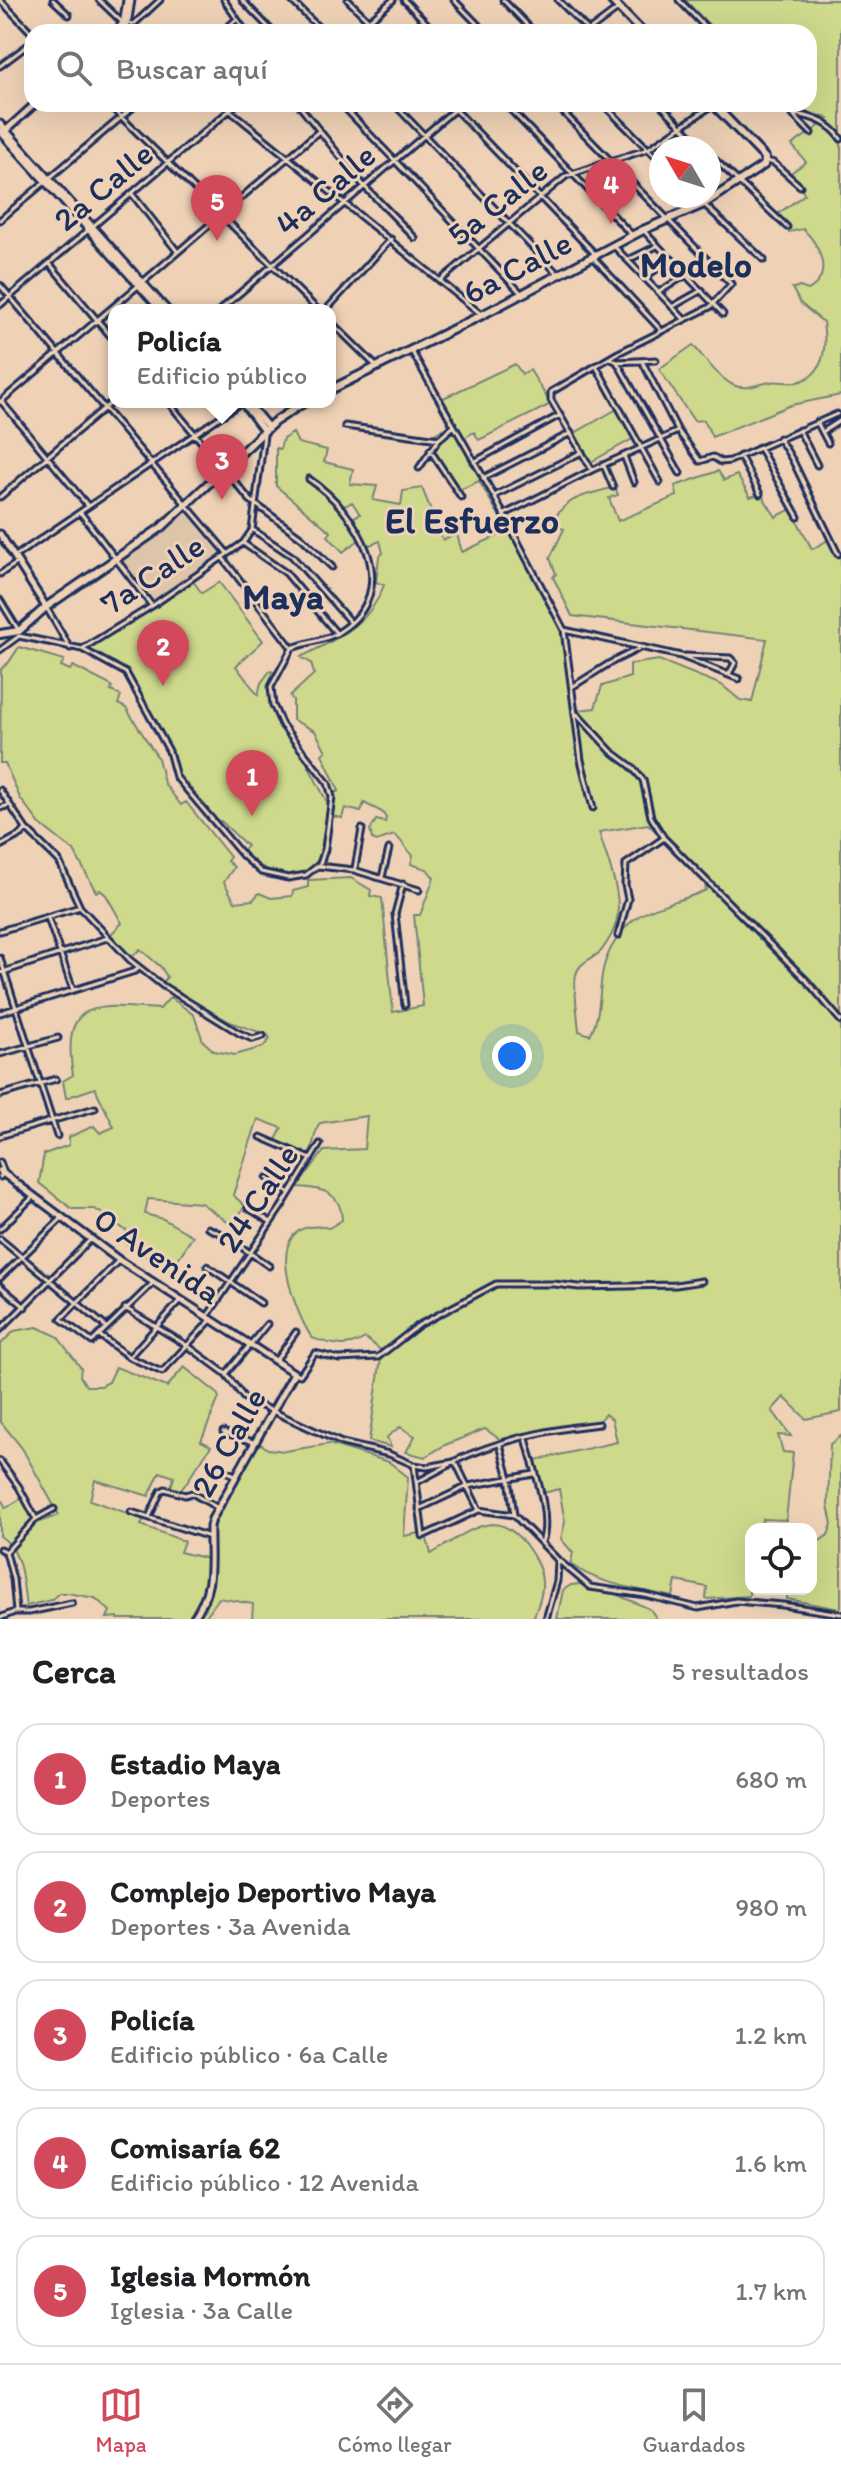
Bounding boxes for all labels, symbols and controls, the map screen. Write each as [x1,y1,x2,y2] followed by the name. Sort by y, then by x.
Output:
[24,24,817,112] search box
[52,46,96,90] icon: search
[116,50,268,87] text: Buscar aquí
[45,133,161,240] street label: 2a Calle
[267,135,384,244] street label: 4a Calle
[649,136,721,208] north arrow
[439,150,556,255] street label: 5a Calle
[585,158,637,224] pin: 4
[191,175,243,241] pin: 5
[456,222,579,313] street label: 6a Calle
[640,243,752,286] district label: Modelo
[108,304,336,408] popup
[137,322,221,359] text: Policía
[137,359,307,391] text: Edificio público
[196,434,248,500] pin: 3
[385,499,559,542] district label: El Esfuerzo
[93,525,212,624] street label: 7a Calle
[242,575,324,618] district label: Maya
[137,620,189,686] pin: 2
[226,750,278,816] pin: 1
[492,1036,532,1076] your location
[207,1136,308,1260] street label: 24 Calle
[86,1198,229,1313] street label: 0 Avenida
[182,1380,275,1504] street label: 26 Calle
[745,1523,817,1595] map controls
[745,1523,817,1595] button: locate
[32,1651,116,1692] text: Cerca
[671,1655,809,1687] text: 5 resultados
[110,1745,281,1782] text: Estadio Maya
[54,1763,66,1795] text: 1
[735,1763,807,1795] text: 680 m
[110,1782,210,1814] text: Deportes
[110,1873,436,1910] text: Complejo Deportivo Maya
[53,1891,67,1923] text: 2
[735,1891,807,1923] text: 980 m
[110,1910,351,1942] text: Deportes · 3a Avenida
[110,2001,195,2038] text: Policía
[53,2019,67,2051] text: 3
[735,2019,807,2051] text: 1.2 km
[110,2038,388,2070] text: Edificio público · 6a Calle
[110,2129,280,2166] text: Comisaría 62
[52,2147,68,2179] text: 4
[735,2147,807,2179] text: 1.6 km
[110,2166,419,2198] text: Edificio público · 12 Avenida
[110,2257,310,2294] text: Iglesia Mormón
[53,2275,67,2307] text: 5
[735,2275,807,2307] text: 1.7 km
[110,2294,293,2326] text: Iglesia · 3a Calle
[95,2383,147,2458] tab: Mapa
[338,2383,452,2458] tab: Cómo llegar
[642,2383,746,2458] tab: Guardados

